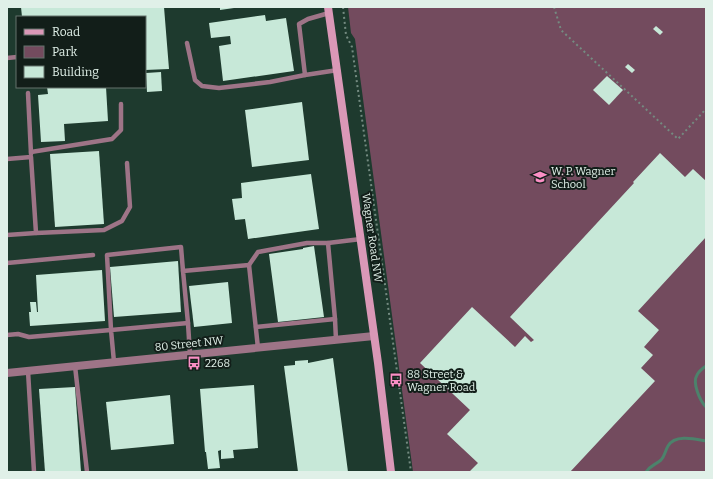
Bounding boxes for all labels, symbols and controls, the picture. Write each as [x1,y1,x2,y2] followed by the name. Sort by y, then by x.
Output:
[16,16,146,88] legend
[52,25,80,39] text: Road
[52,45,78,59] text: Park
[52,65,99,79] text: Building
[551,165,616,191] place label: W. P. Wagner School
[532,169,548,185] school or university icon: W. P. Wagner School
[359,192,385,284] street label: Wagner Road NW
[154,334,225,354] street label: 80 Street NW
[186,355,202,371] bus stop icon: 2268
[205,357,230,370] place label: 2268
[407,368,476,394] place label: 88 Street & Wagner Road
[388,372,404,388] bus stop icon: 88 Street & Wagner Road

